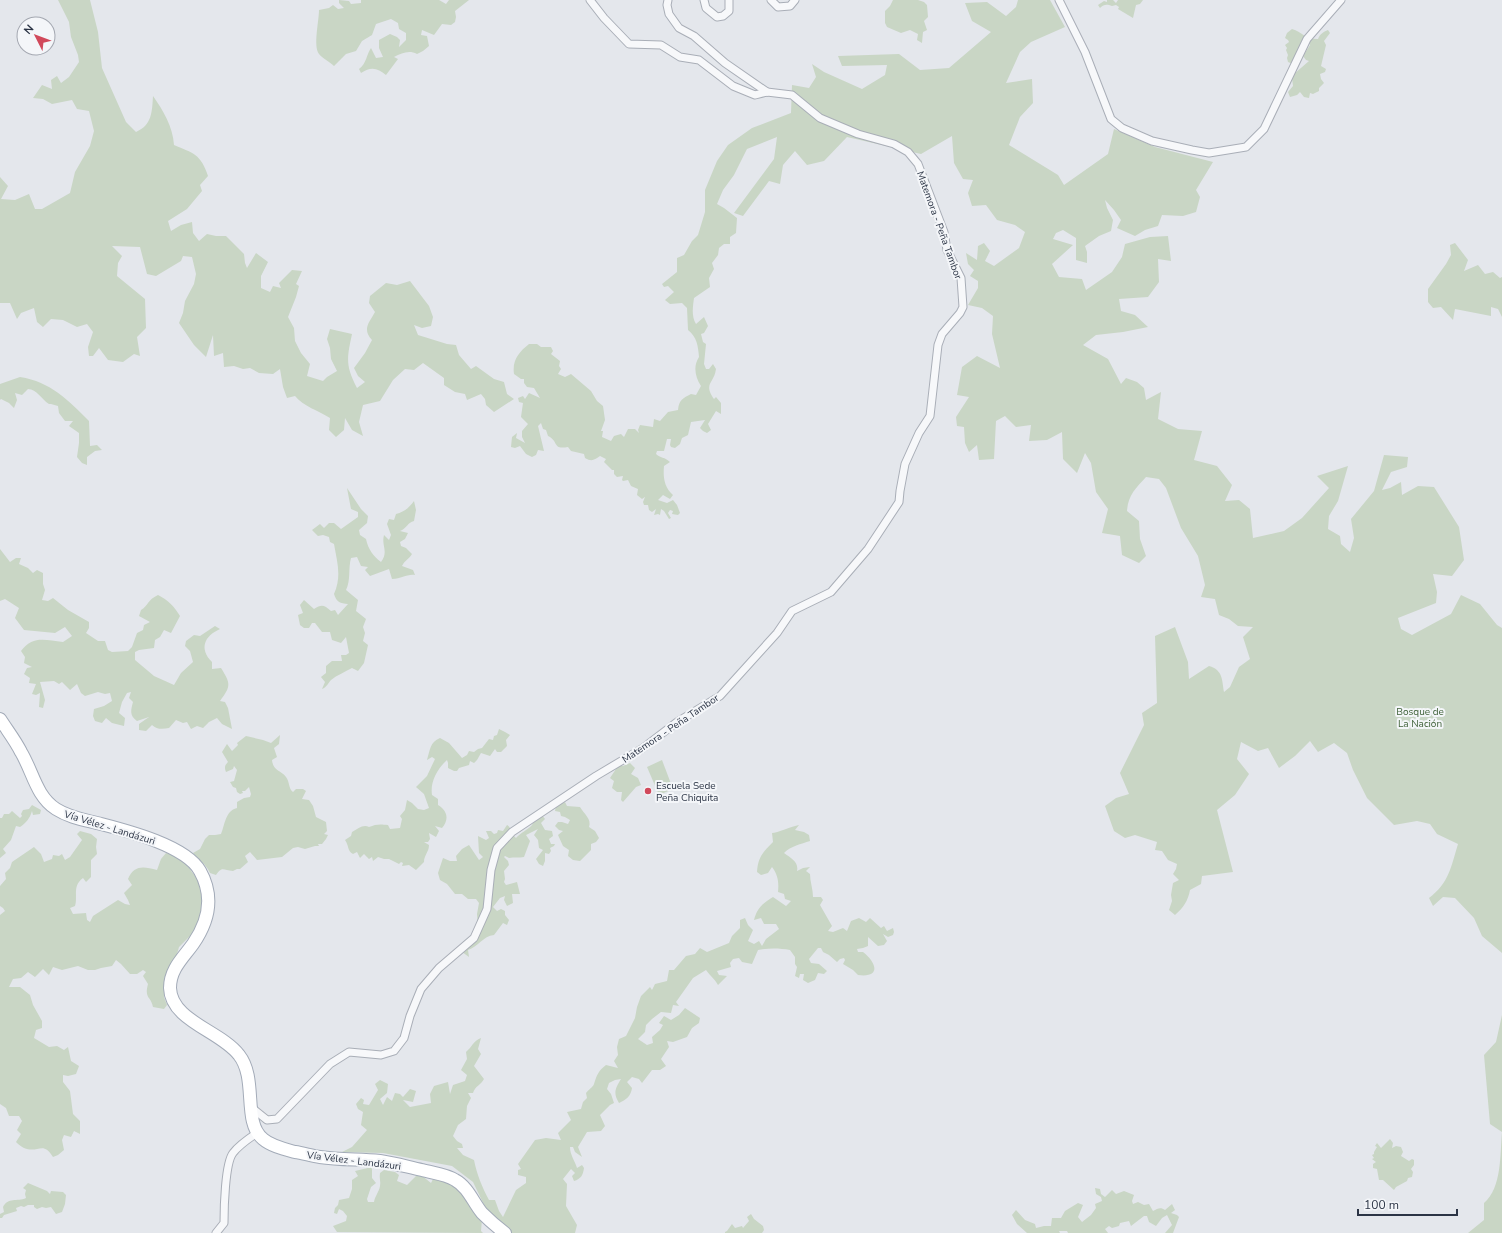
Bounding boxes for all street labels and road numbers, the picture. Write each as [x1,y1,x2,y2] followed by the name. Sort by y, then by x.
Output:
[913,169,965,282] street label: Matemora - Peña Tambor
[619,691,722,767] street label: Matemora - Peña Tambor
[61,807,157,848] street label: Vía Vélez - Landázuri
[305,1148,402,1174] street label: Vía Vélez - Landázuri

